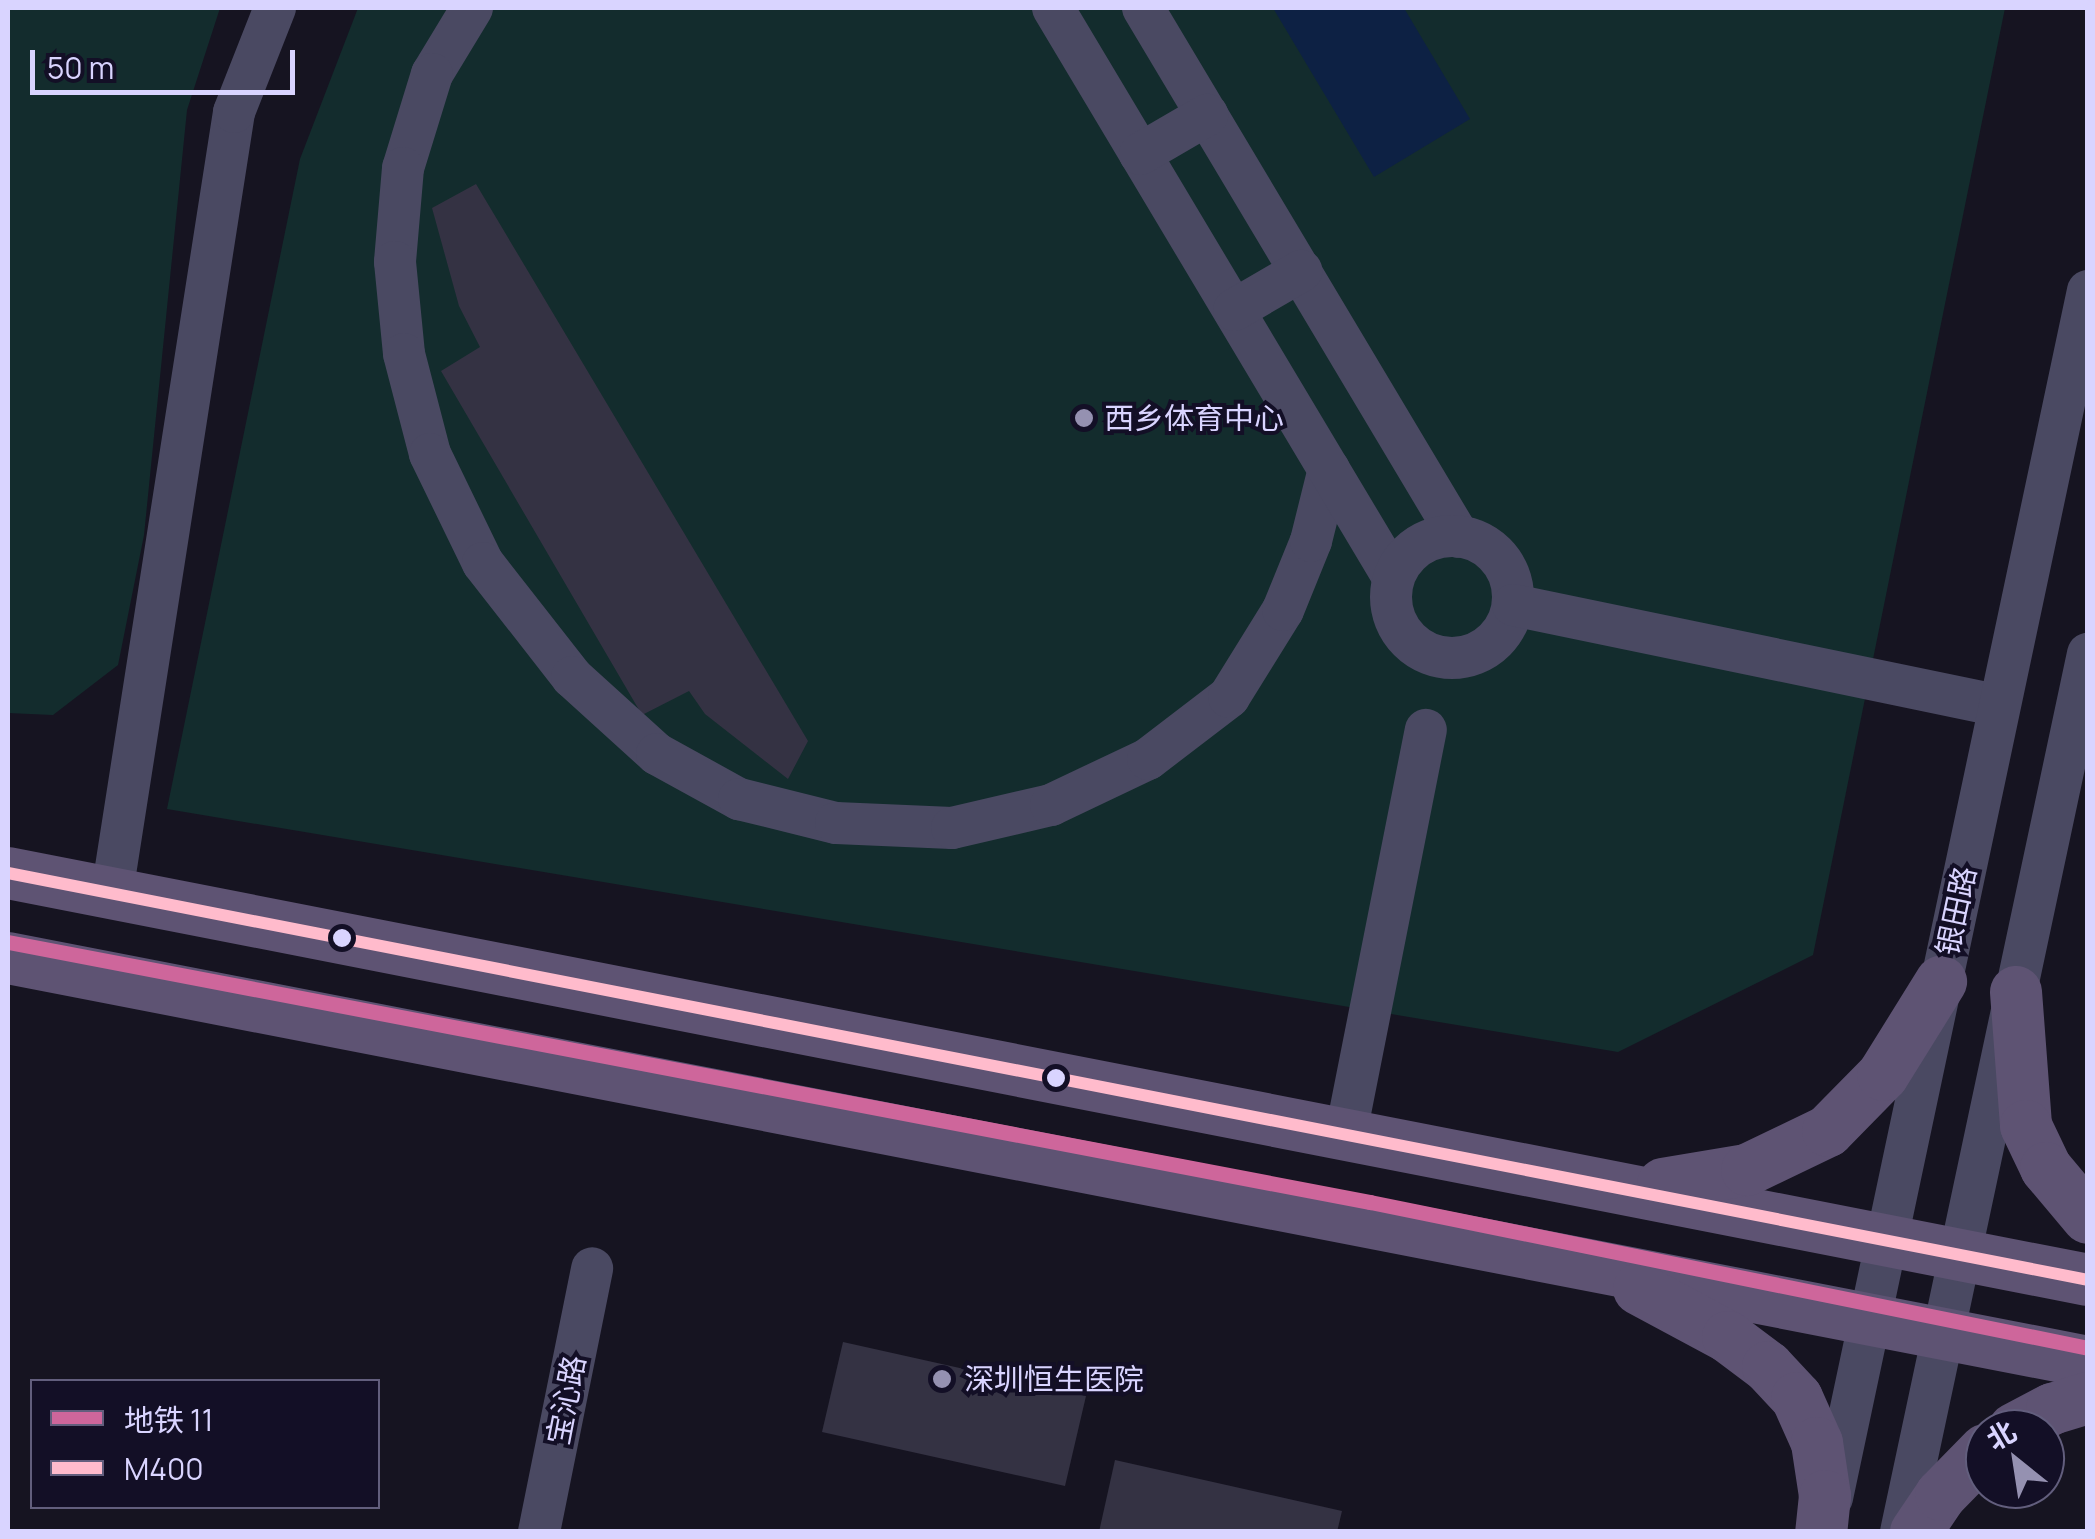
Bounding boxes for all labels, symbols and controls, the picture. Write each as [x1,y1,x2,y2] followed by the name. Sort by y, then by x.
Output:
[35,30,300,92] scale bar
[47,47,114,88] text: 50 m
[1104,400,1284,436] place label: 西乡体育中心
[1073,407,1095,429] marker: 西乡体育中心
[1929,863,1983,959] street label: 银田路
[332,928,352,948] unlabelled marker
[1046,1068,1066,1088] unlabelled marker
[540,1352,592,1448] street label: 宝沁路
[964,1361,1144,1397] place label: 深圳恒生医院
[929,1366,955,1392] marker: 深圳恒生医院
[30,1379,380,1509] legend
[124,1399,213,1440] text: 地铁 11
[1965,1409,2065,1509] north arrow
[1979,1411,2023,1458] text: 北
[124,1448,204,1489] text: M400

